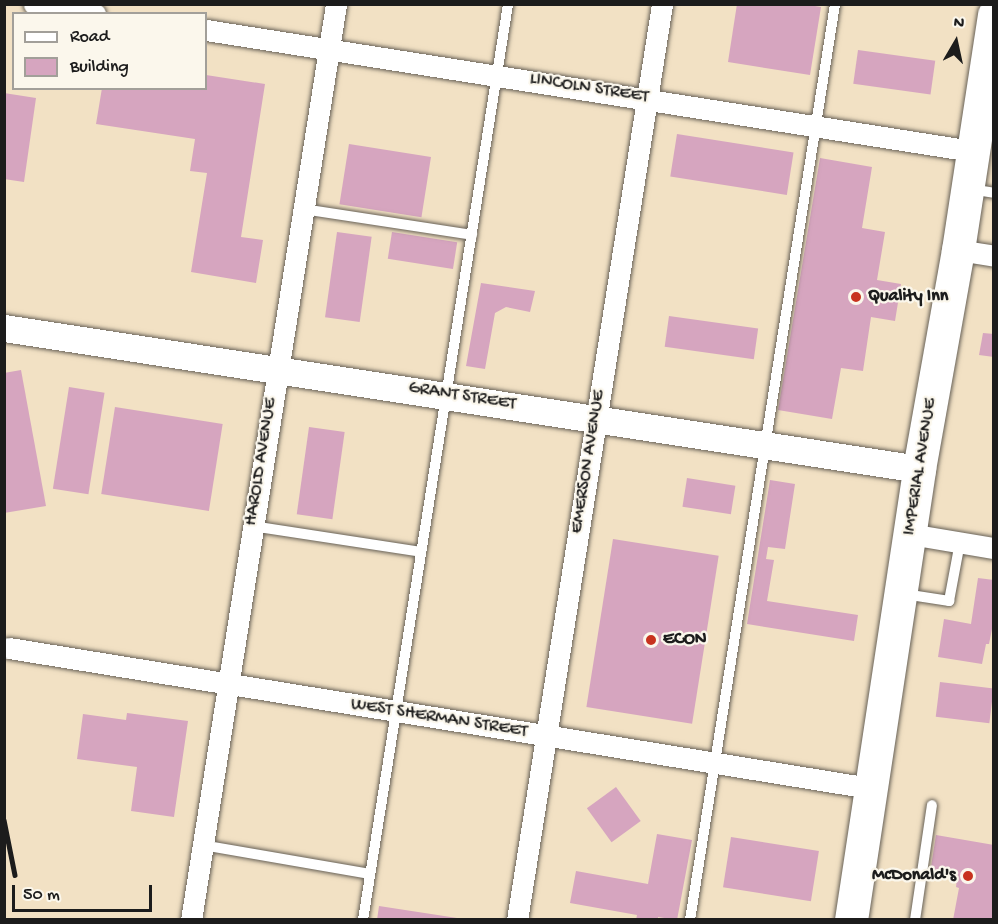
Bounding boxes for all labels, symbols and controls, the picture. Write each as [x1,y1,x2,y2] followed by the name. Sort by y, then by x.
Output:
[12,12,207,90] legend
[926,12,986,72] north arrow
[952,14,966,34] text: N
[70,27,109,48] text: Road
[70,57,129,78] text: Building
[528,69,650,109] street label: LINCOLN STREET
[868,286,948,308] place label: Quality Inn
[849,290,863,304] marker: Quality Inn
[407,378,517,416] street label: GRANT STREET
[567,389,611,535] street label: EMERSON AVENUE
[241,397,283,527] street label: HAROLD AVENUE
[900,397,942,537] street label: IMPERIAL AVENUE
[663,629,707,651] place label: ECON
[644,633,658,647] marker: ECON
[349,694,529,744] street label: WEST SHERMAN STREET
[872,865,956,887] place label: McDonald's
[961,869,975,883] marker: McDonald's
[15,873,154,911] scale bar
[23,885,60,906] text: 50 m

